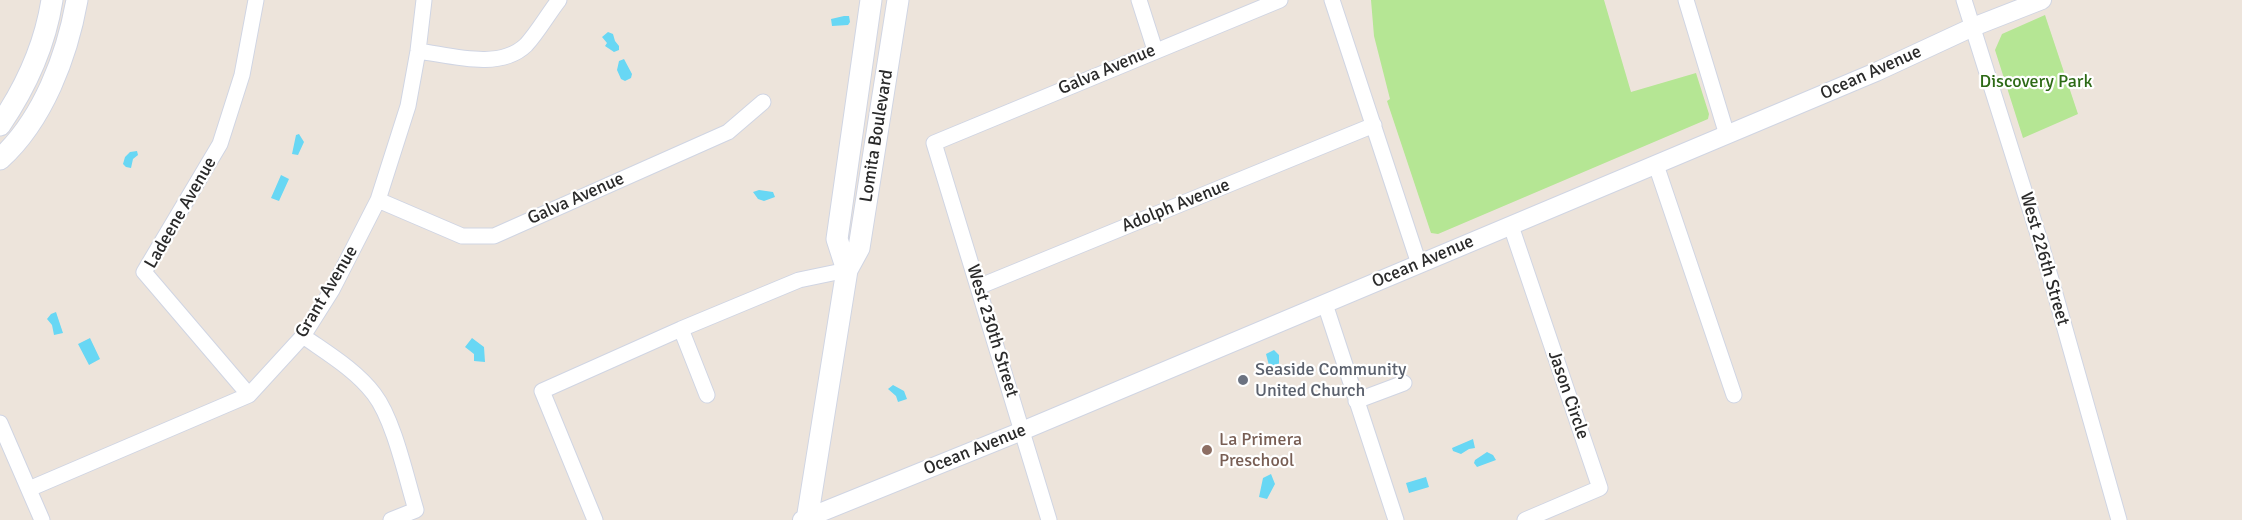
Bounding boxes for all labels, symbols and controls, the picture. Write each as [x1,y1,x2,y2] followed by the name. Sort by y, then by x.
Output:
[1055,40,1159,100] street label: Galva Avenue
[1817,41,1925,105] street label: Ocean Avenue
[856,68,898,204] street label: Lomita Boulevard
[1980,71,2092,93] park label: Discovery Park
[140,154,222,272] street label: Ladeene Avenue
[524,168,628,230] street label: Galva Avenue
[1119,175,1233,237] street label: Adolph Avenue
[2015,190,2073,328] street label: West 226th Street
[1369,231,1477,293] street label: Ocean Avenue
[291,242,363,342] street label: Grant Avenue
[962,262,1022,400] street label: West 230th Street
[1543,348,1593,442] street label: Jason Circle
[1255,359,1406,401] place label: Seaside Community United Church
[1236,373,1250,387] marker: Seaside Community United Church
[921,420,1029,480] street label: Ocean Avenue
[1219,429,1302,472] place label: La Primera Preschool
[1200,443,1214,457] marker: La Primera Preschool

